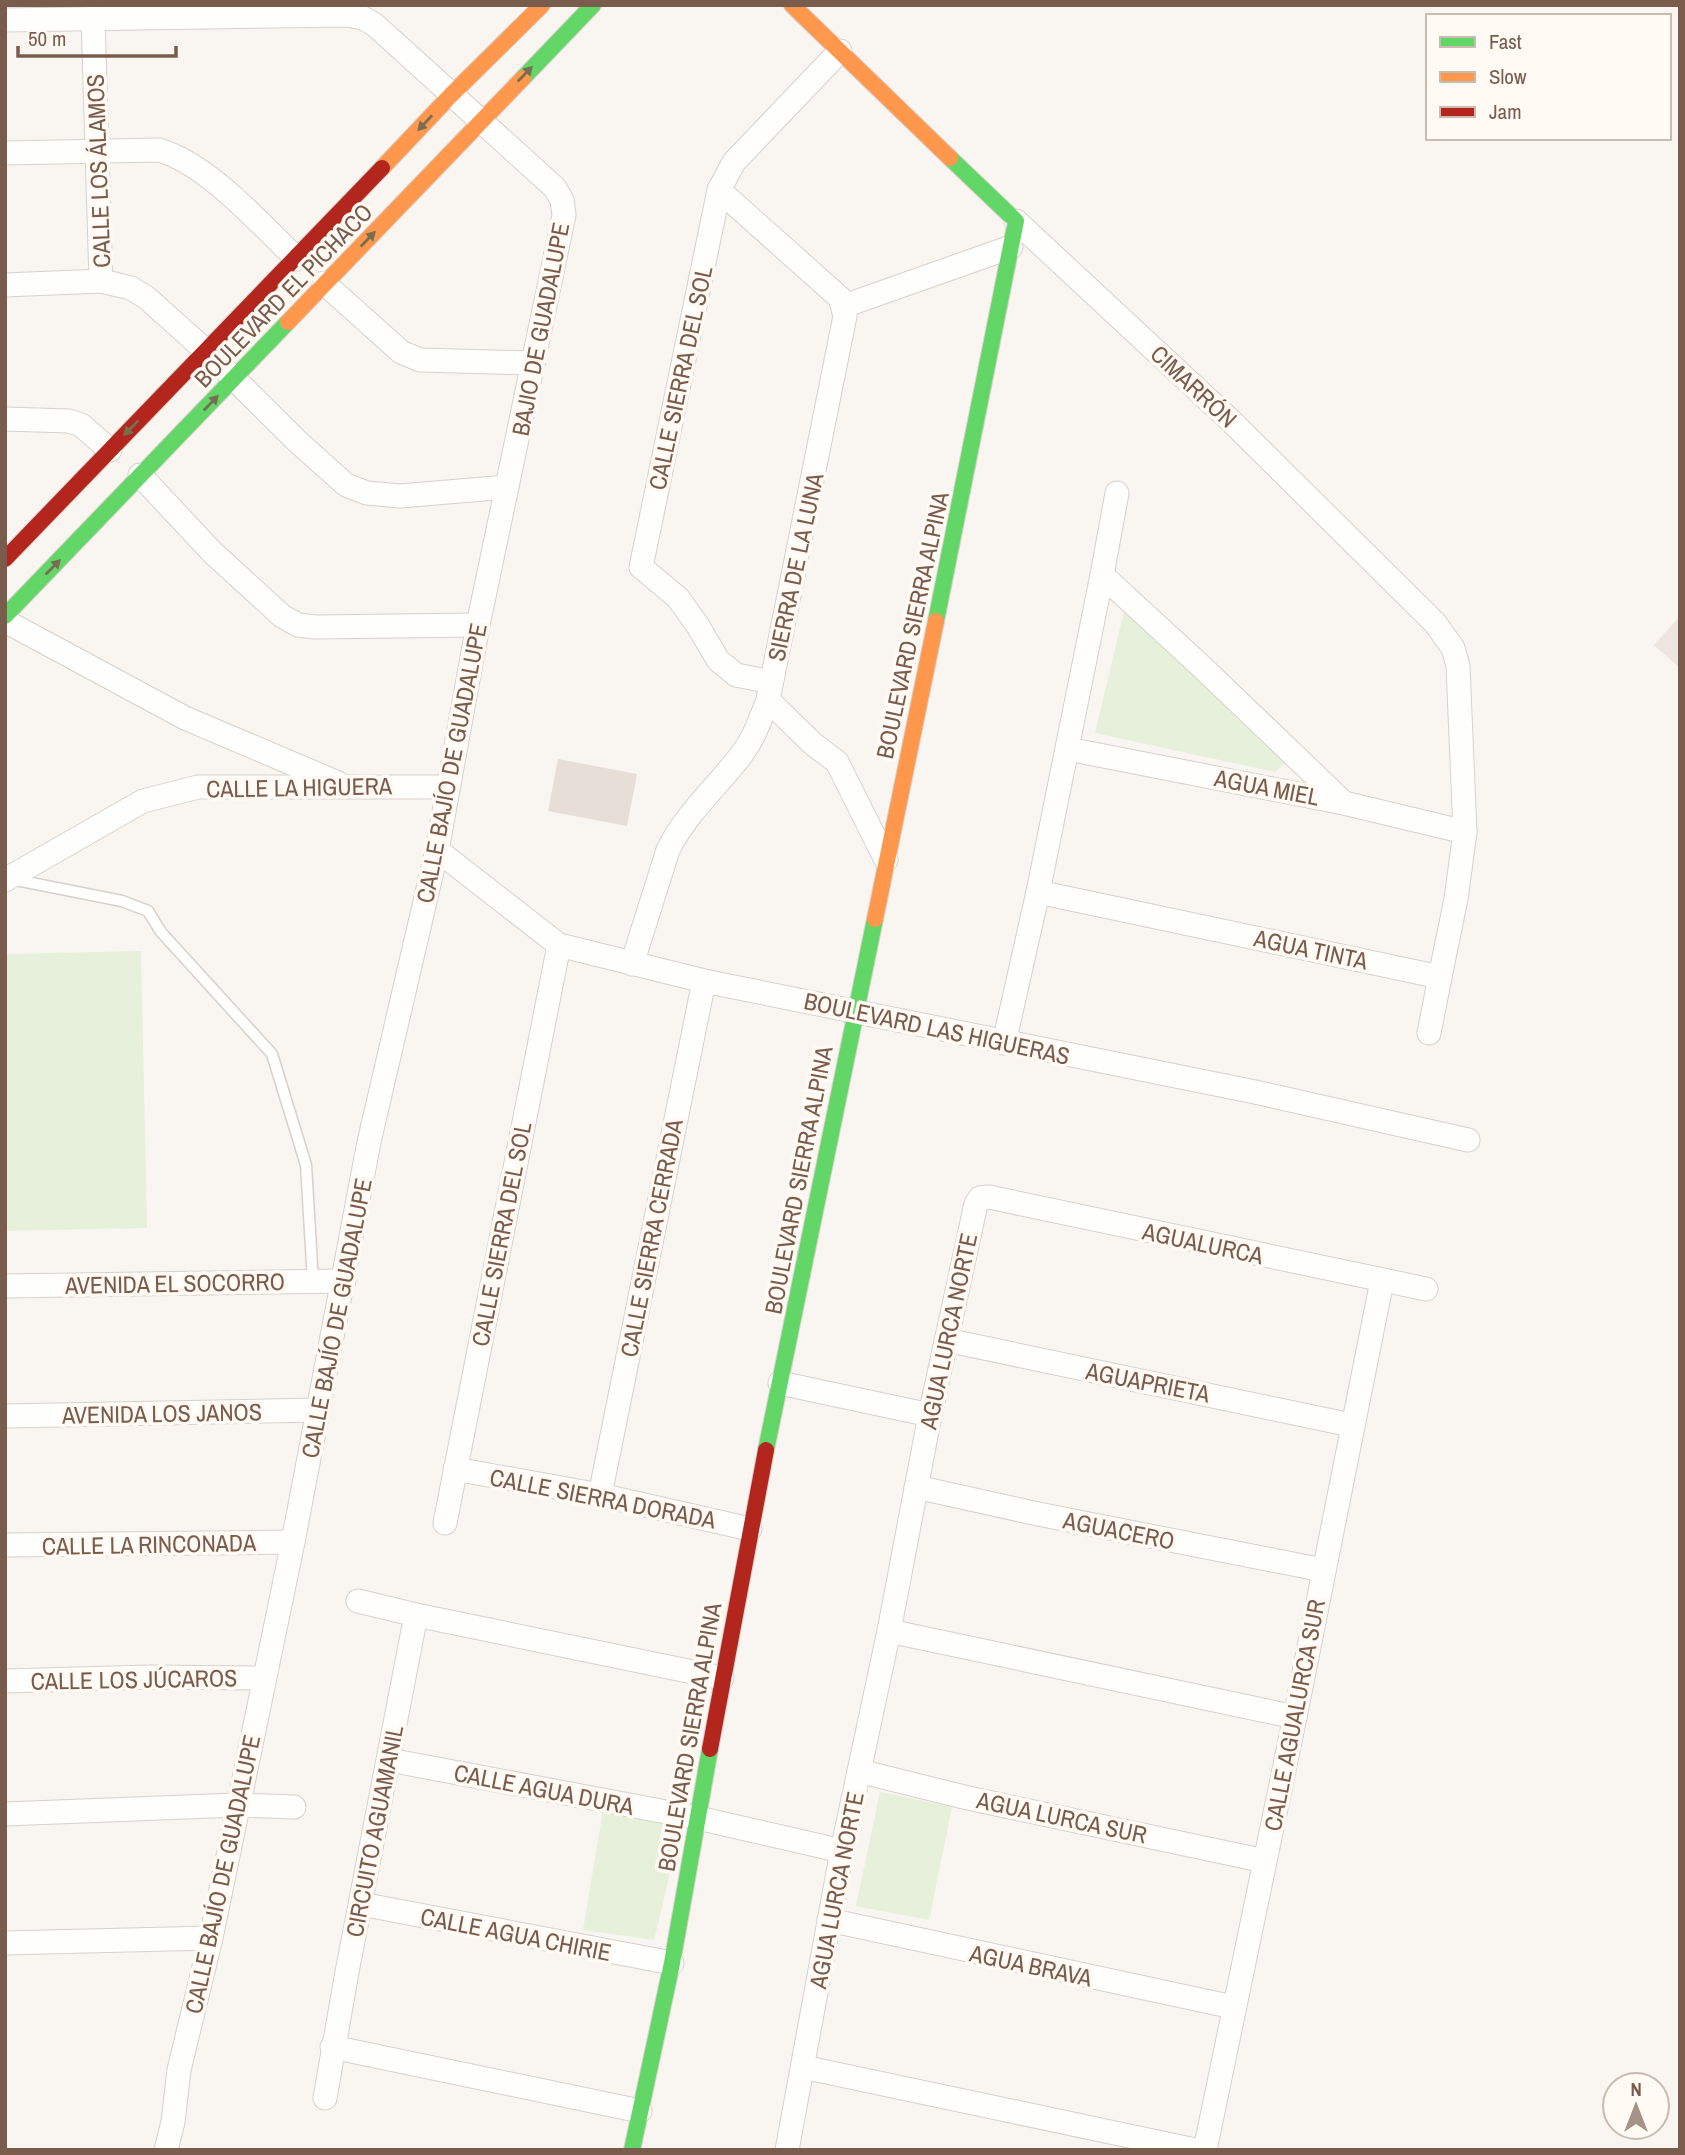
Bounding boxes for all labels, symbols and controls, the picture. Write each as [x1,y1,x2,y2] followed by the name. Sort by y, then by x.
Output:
[18,14,175,58] scale bar
[1426,14,1671,140] legend
[28,24,66,53] text: 50 m
[1489,27,1522,56] text: Fast
[1489,62,1527,91] text: Slow
[517,66,534,83] one-way arrow
[79,74,117,268] street label: CALLE LOS ÁLAMOS
[1489,97,1522,126] text: Jam
[418,114,434,131] one-way arrow
[187,196,379,394] street label: BOULEVARD EL PICHACO
[504,220,576,438] street label: BAJIO DE GUADALUPE
[360,230,377,247] one-way arrow
[641,263,719,493] street label: CALLE SIERRA DEL SOL
[1144,338,1244,434] street label: CIMARRÓN
[203,395,219,411] one-way arrow
[123,419,140,436] one-way arrow
[759,469,831,664] street label: SIERRA DE LA LUNA
[868,488,956,761] street label: BOULEVARD SIERRA ALPINA
[45,559,62,576] one-way arrow
[408,620,494,906] street label: CALLE BAJÍO DE GUADALUPE
[1211,761,1322,813] street label: AGUA MIEL
[206,769,393,805] street label: CALLE LA HIGUERA
[1250,921,1372,977] street label: AGUA TINTA
[801,984,1073,1072] street label: BOULEVARD LAS HIGUERAS
[756,1043,840,1317] street label: BOULEVARD SIERRA ALPINA
[612,1115,690,1360] street label: CALLE SIERRA CERRADA
[464,1119,538,1349] street label: CALLE SIERRA DEL SOL
[293,1175,379,1461] street label: CALLE BAJÍO DE GUADALUPE
[1139,1214,1267,1272] street label: AGUALURCA
[911,1230,984,1433] street label: AGUA LURCA NORTE
[64,1265,285,1301] street label: AVENIDA EL SOCORRO
[1082,1354,1213,1410] street label: AGUAPRIETA
[61,1395,262,1431] street label: AVENIDA LOS JANOS
[487,1460,720,1536] street label: CALLE SIERRA DORADA
[1060,1503,1177,1556] street label: AGUACERO
[42,1526,257,1562] street label: CALLE LA RINCONADA
[1256,1597,1332,1833] street label: CALLE AGUALURCA SUR
[650,1599,729,1874] street label: BOULEVARD SIERRA ALPINA
[30,1661,238,1697] street label: CALLE LOS JÚCAROS
[338,1722,410,1940] street label: CIRCUITO AGUAMANIL
[177,1732,267,2016] street label: CALLE BAJÍO DE GUADALUPE
[451,1756,638,1822] street label: CALLE AGUA DURA
[973,1783,1150,1851] street label: AGUA LURCA SUR
[801,1789,871,1992] street label: AGUA LURCA NORTE
[418,1900,614,1968] street label: CALLE AGUA CHIRIE
[966,1936,1096,1994] street label: AGUA BRAVA
[1601,2071,1671,2141] north arrow
[1630,2076,1642,2102] text: N

